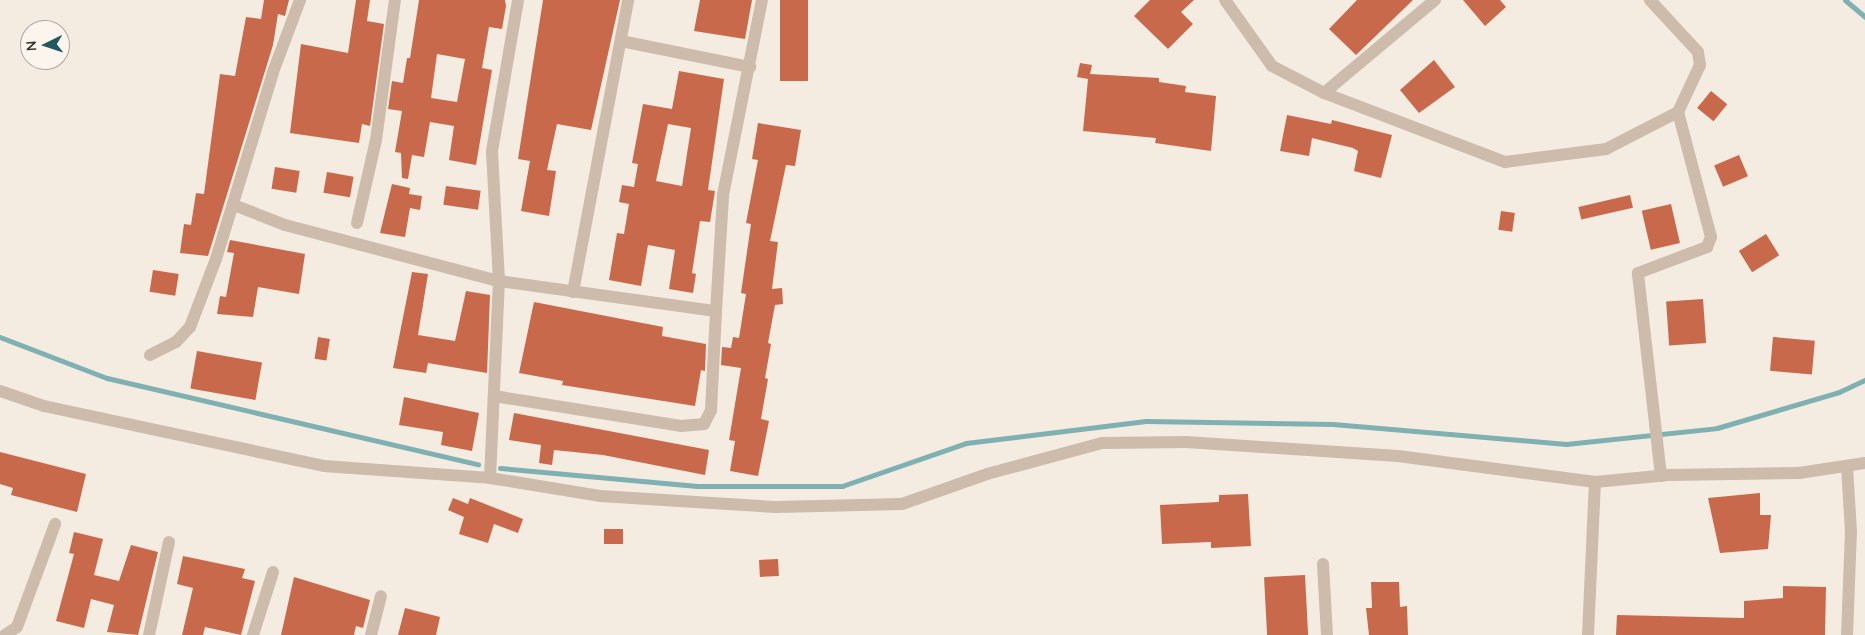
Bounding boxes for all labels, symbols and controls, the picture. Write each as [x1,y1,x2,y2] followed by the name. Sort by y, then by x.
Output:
[20,20,70,70] north arrow
[22,40,40,52] text: N

